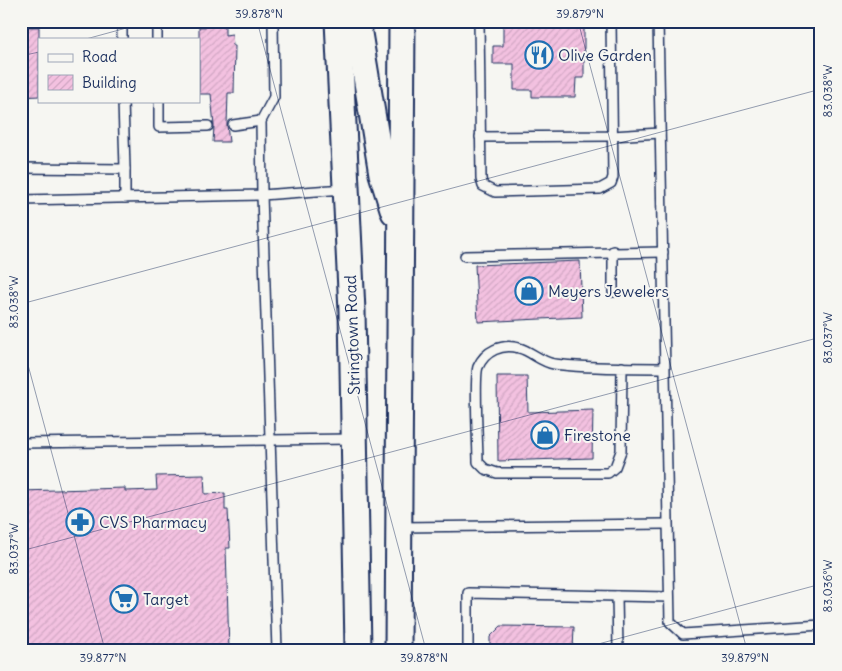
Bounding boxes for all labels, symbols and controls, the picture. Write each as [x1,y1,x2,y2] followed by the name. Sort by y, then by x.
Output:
[235,6,283,21] text: 39.878°N
[556,6,604,21] text: 39.879°N
[38,38,200,102] legend
[524,40,554,70] restaurant icon: Olive Garden
[558,45,652,65] place label: Olive Garden
[82,47,117,66] text: Road
[820,65,835,117] text: 83.038°W
[82,73,137,92] text: Building
[340,275,364,395] street label: Stringtown Road
[6,276,21,328] text: 83.038°W
[514,276,544,306] shop icon: Meyers Jewelers
[548,281,669,301] place label: Meyers Jewelers
[820,312,835,364] text: 83.037°W
[530,420,560,450] shop icon: Firestone
[564,425,631,445] place label: Firestone
[65,507,95,537] pharmacy icon: CVS Pharmacy
[99,512,207,532] place label: CVS Pharmacy
[6,523,21,575] text: 83.037°W
[820,560,835,612] text: 83.036°W
[109,584,139,614] supermarket icon: Target
[143,589,189,609] place label: Target
[80,650,126,665] text: 39.877°N
[400,650,448,665] text: 39.878°N
[721,650,769,665] text: 39.879°N

